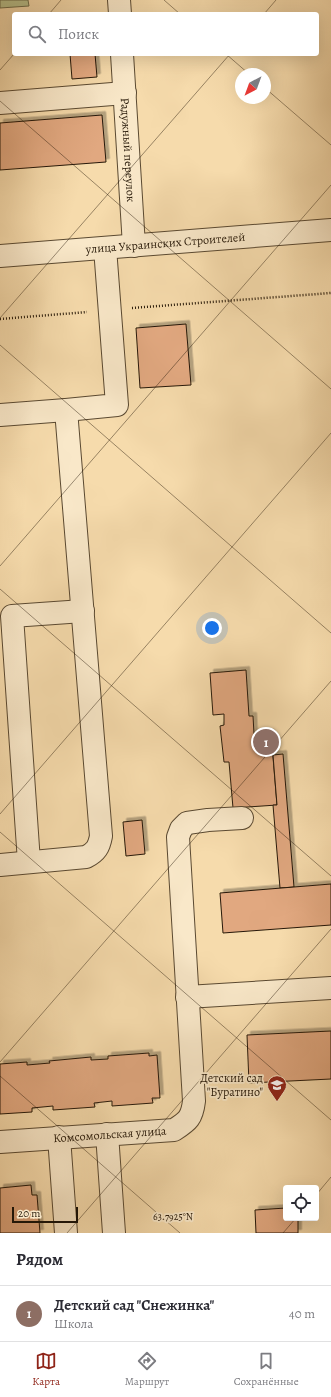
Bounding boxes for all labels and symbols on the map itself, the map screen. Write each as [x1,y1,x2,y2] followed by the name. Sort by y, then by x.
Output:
[235,68,271,104] north arrow
[117,97,139,202] street label: Радужный переулок
[84,229,246,257] street label: улица Украинских Строителей
[202,618,222,638] your location
[253,727,279,757] pin: 1
[200,1070,263,1100] place label: Детский сад "Буратино"
[266,1074,288,1102] school or university icon: Детский сад "Буратино"
[53,1123,167,1146] street label: Комсомольская улица
[12,1205,78,1224] scale bar
[153,1210,193,1223] text: 63.7925°N

